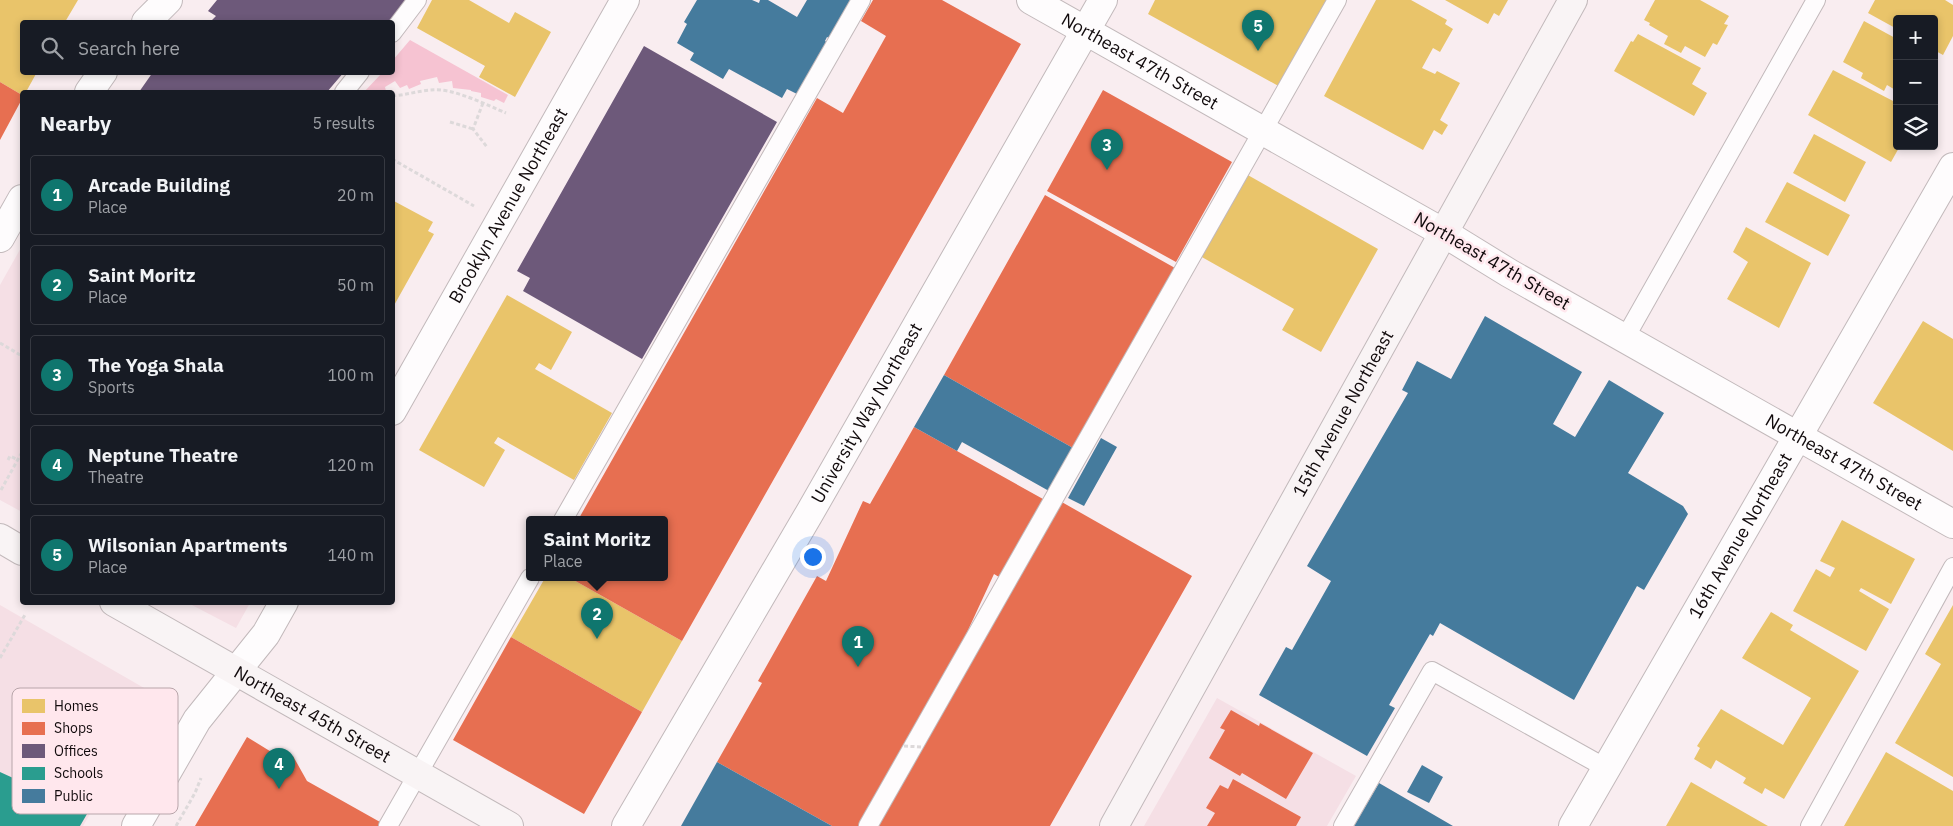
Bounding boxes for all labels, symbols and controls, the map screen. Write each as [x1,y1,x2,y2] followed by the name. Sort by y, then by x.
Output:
[1058,8,1223,114] street label: Northeast 47th Street
[1242,10,1274,51] pin: 5
[1893,15,1938,150] map controls
[1893,15,1938,60] button: +
[20,20,395,75] search box
[38,34,66,62] icon: search
[78,36,180,60] text: Search here
[1893,60,1938,105] button: −
[443,104,572,307] street label: Brooklyn Avenue Northeast
[1893,105,1938,150] button: layers
[40,109,111,137] text: Nearby
[312,113,375,133] text: 5 results
[1091,129,1123,170] pin: 3
[88,173,230,197] text: Arcade Building
[52,185,62,205] text: 1
[337,185,374,205] text: 20 m
[88,197,127,217] text: Place
[1410,206,1574,315] street label: Northeast 47th Street
[88,263,196,287] text: Saint Moritz
[52,275,62,295] text: 2
[337,275,374,295] text: 50 m
[88,287,127,307] text: Place
[806,318,927,507] street label: University Way Northeast
[1287,326,1398,501] street label: 15th Avenue Northeast
[88,353,224,377] text: The Yoga Shala
[52,365,62,385] text: 3
[327,365,374,385] text: 100 m
[88,377,135,397] text: Sports
[1762,408,1927,515] street label: Northeast 47th Street
[88,443,238,467] text: Neptune Theatre
[1683,449,1797,622] street label: 16th Avenue Northeast
[52,455,62,475] text: 4
[327,455,374,475] text: 120 m
[88,467,144,487] text: Theatre
[526,516,668,581] popup
[543,527,651,551] text: Saint Moritz
[88,533,288,557] text: Wilsonian Apartments
[800,544,826,570] your location
[52,545,62,565] text: 5
[327,545,374,565] text: 140 m
[543,551,582,571] text: Place
[88,557,127,577] text: Place
[581,598,613,639] pin: 2
[842,626,874,667] pin: 1
[229,663,393,767] street label: Northeast 45th Street
[12,688,178,814] legend
[54,697,99,715] text: Homes
[54,719,93,737] text: Shops
[54,742,98,760] text: Offices
[263,748,295,789] pin: 4
[54,764,104,782] text: Schools
[54,787,93,805] text: Public

